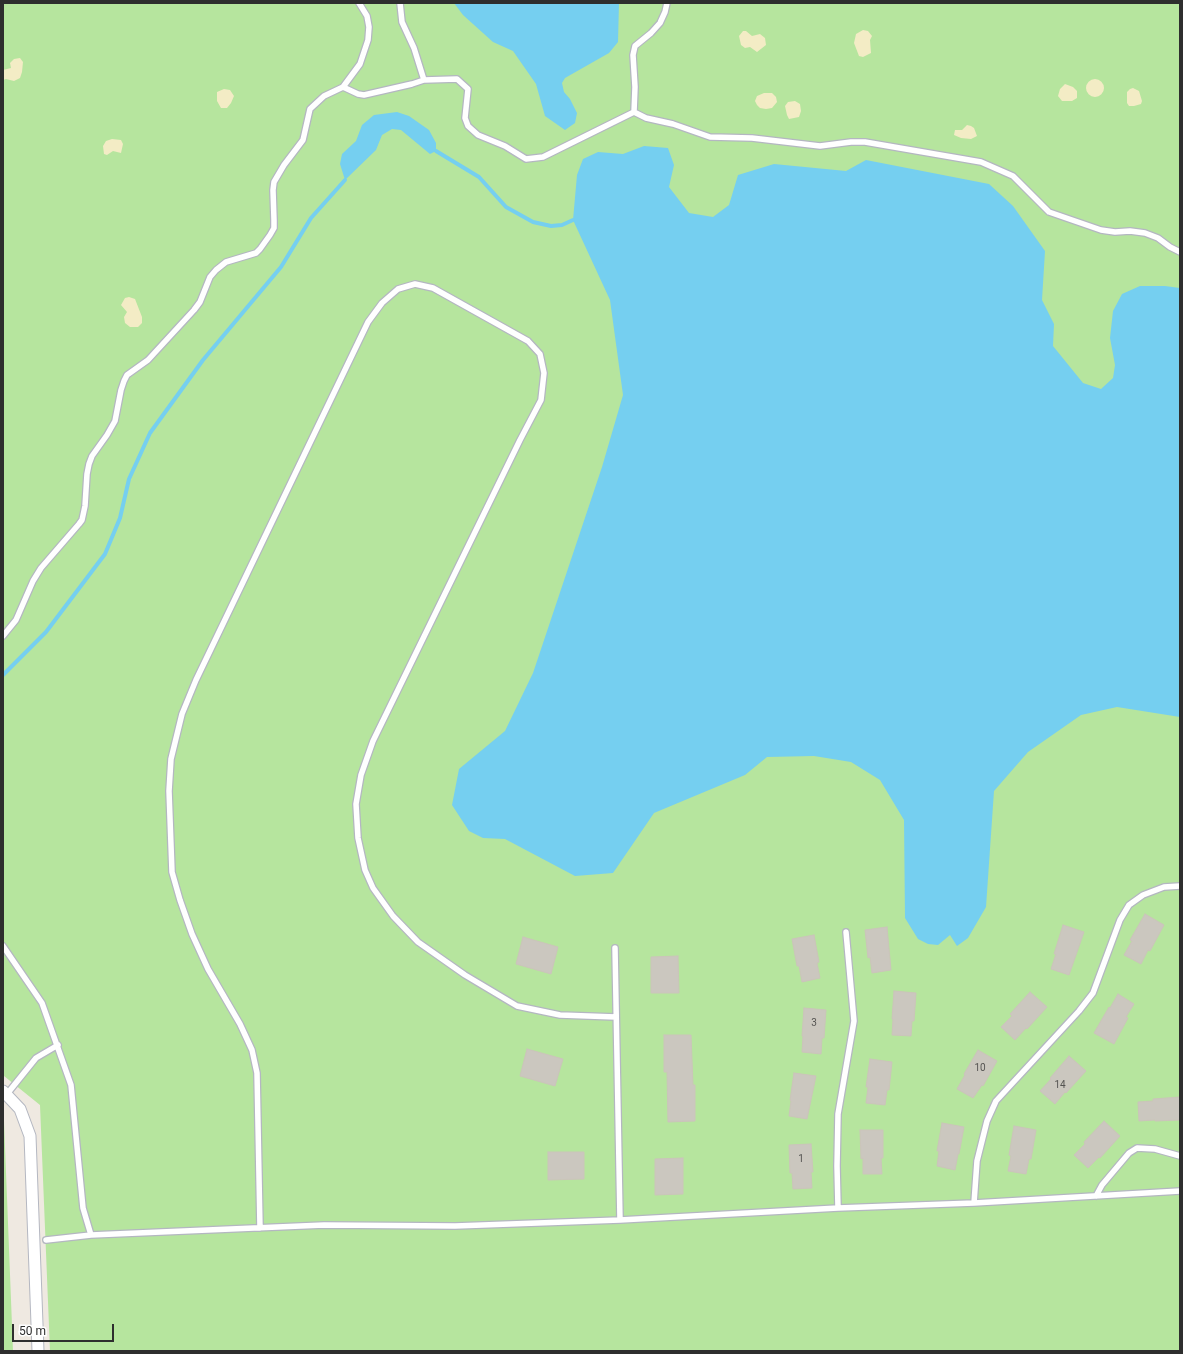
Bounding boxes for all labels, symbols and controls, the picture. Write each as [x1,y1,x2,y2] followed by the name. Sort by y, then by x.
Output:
[811,1017,817,1029] house number: 3
[974,1062,986,1074] house number: 10
[1054,1079,1066,1091] house number: 14
[798,1153,804,1165] house number: 1
[14,1316,116,1342] scale bar
[19,1324,46,1338] text: 50 m

